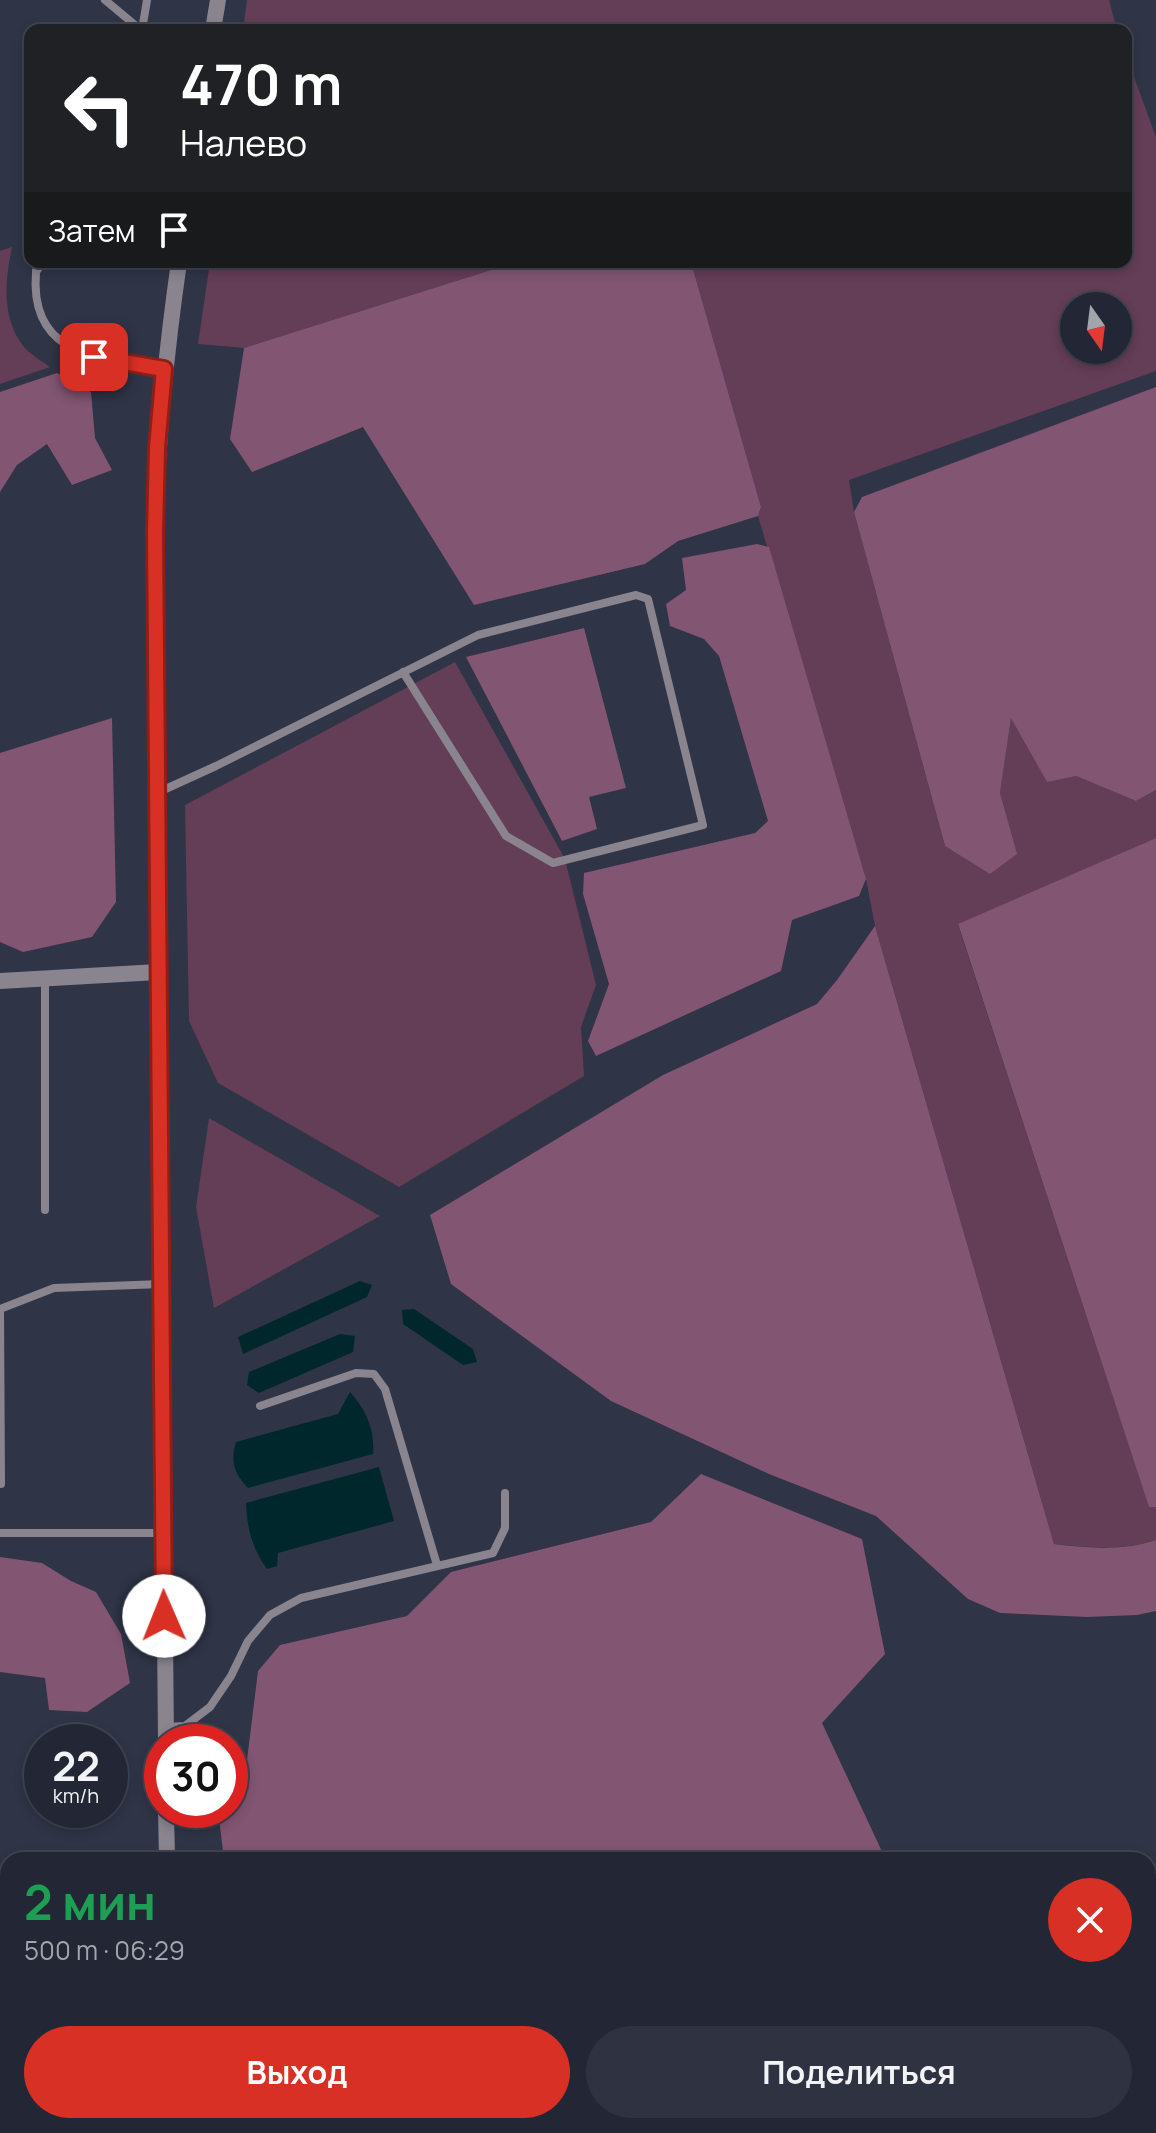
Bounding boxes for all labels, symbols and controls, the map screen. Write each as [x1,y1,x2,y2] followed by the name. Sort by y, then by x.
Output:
[180,45,342,122] text: 470 m
[48,56,152,160] icon: left
[180,118,307,167] text: Налево
[152,208,196,252] icon: arrive
[48,210,136,251] text: Затем
[1060,292,1132,364] north arrow
[1060,292,1132,364] map controls
[60,323,128,391] pin
[72,335,116,379] icon: arrive
[122,1574,206,1658] position arrow
[144,1724,248,1828] speed limit sign: 30
[52,1738,100,1793] text: 22
[53,1782,99,1809] text: km/h
[24,1869,156,1934] text: 2 мин
[1048,1878,1132,1962] button: close
[24,1932,185,1968] text: 500 m · 06:29
[24,2026,570,2118] button: Выход
[586,2026,1132,2118] button: Поделиться

